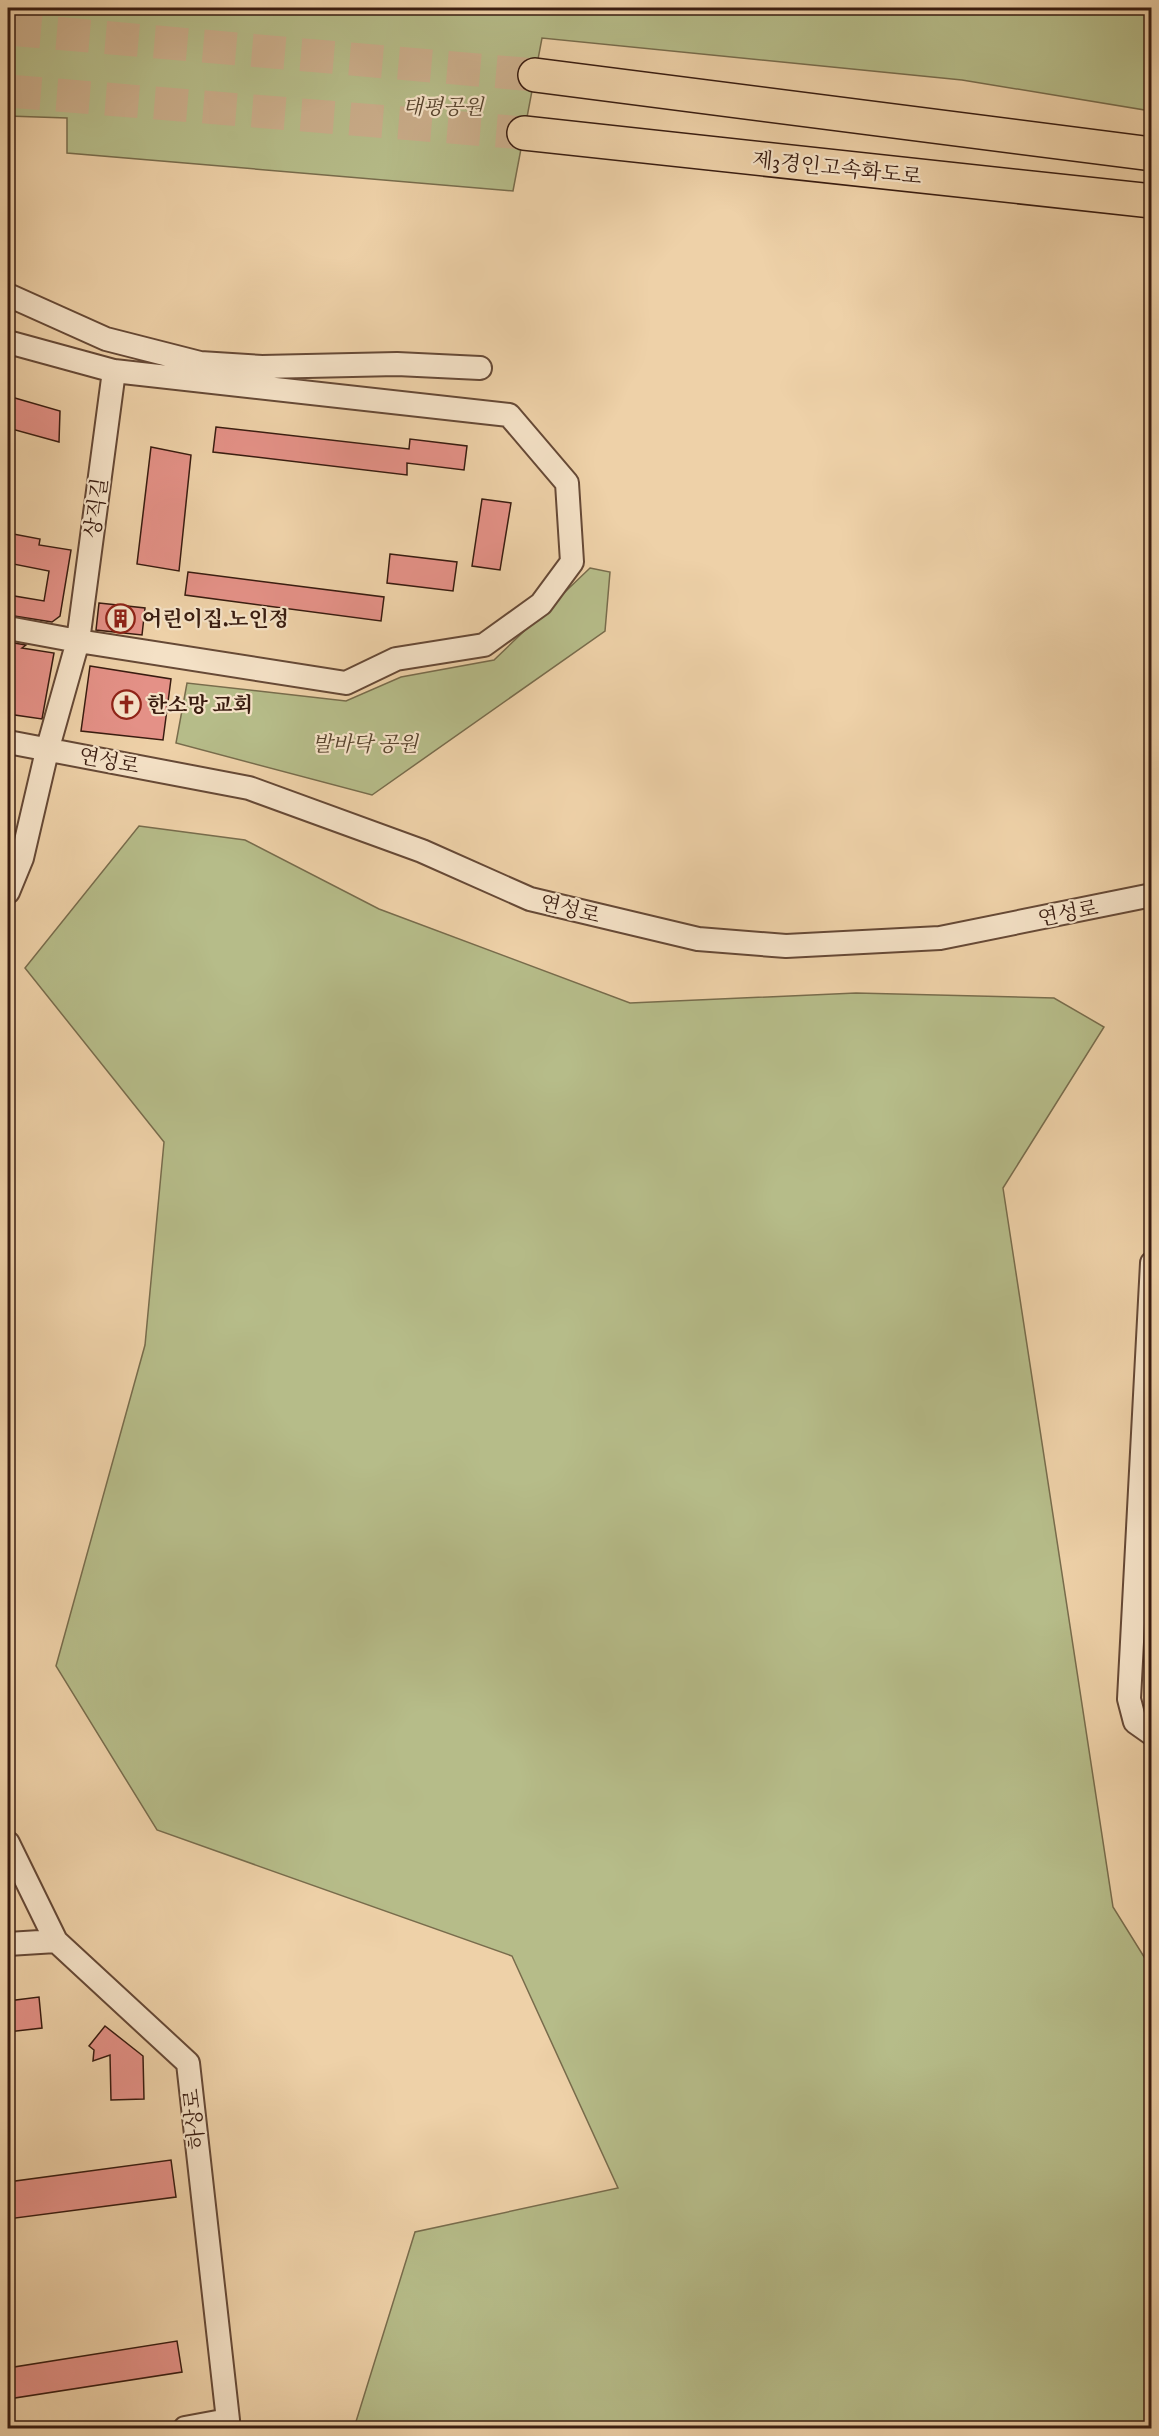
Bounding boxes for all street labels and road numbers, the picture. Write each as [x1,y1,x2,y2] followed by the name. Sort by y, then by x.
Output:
[751,147,923,191] street label: 제3경인고속화도로
[80,476,114,540] street label: 상직길
[76,743,141,781] street label: 연성로
[537,890,602,930] street label: 연성로
[1036,895,1101,933] street label: 연성로
[179,2087,211,2151] street label: 하상로

